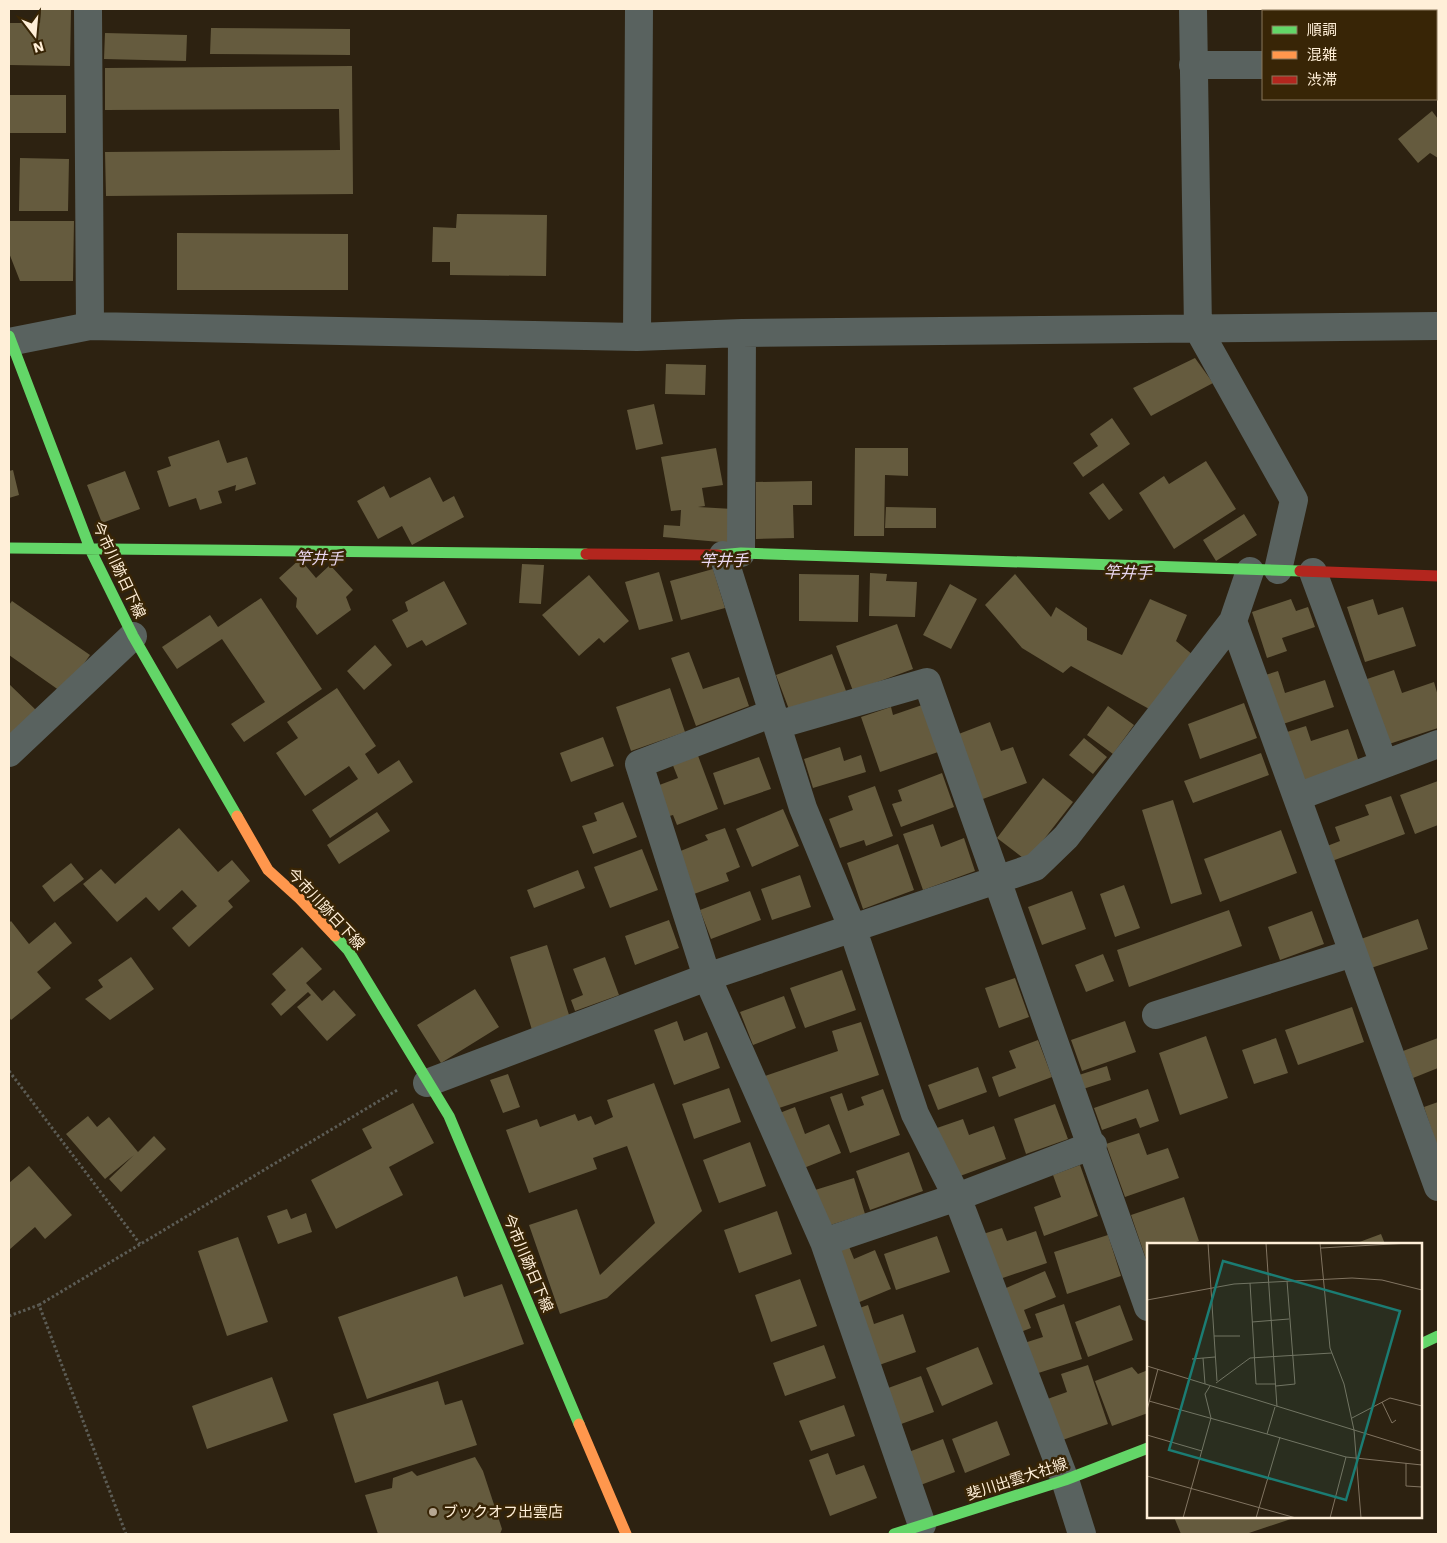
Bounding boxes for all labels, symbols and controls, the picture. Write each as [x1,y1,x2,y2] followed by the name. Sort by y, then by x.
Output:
[10,10,60,60] north arrow
[1262,10,1437,100] legend
[1307,21,1337,39] text: 順調
[31,38,46,57] text: N
[1307,46,1337,64] text: 混雑
[1307,71,1337,89] text: 渋滞
[89,519,149,621] street label: 今市川跡日下線
[295,549,344,568] water label: 竿井手
[700,551,749,570] water label: 竿井手
[1104,562,1153,583] water label: 竿井手
[284,864,368,954] street label: 今市川跡日下線
[499,1211,557,1315] street label: 今市川跡日下線
[1147,1243,1422,1518] inset map
[964,1454,1070,1504] street label: 斐川出雲大社線
[443,1503,563,1521] place label: ブックオフ出雲店
[427,1506,439,1518] marker: ブックオフ出雲店

